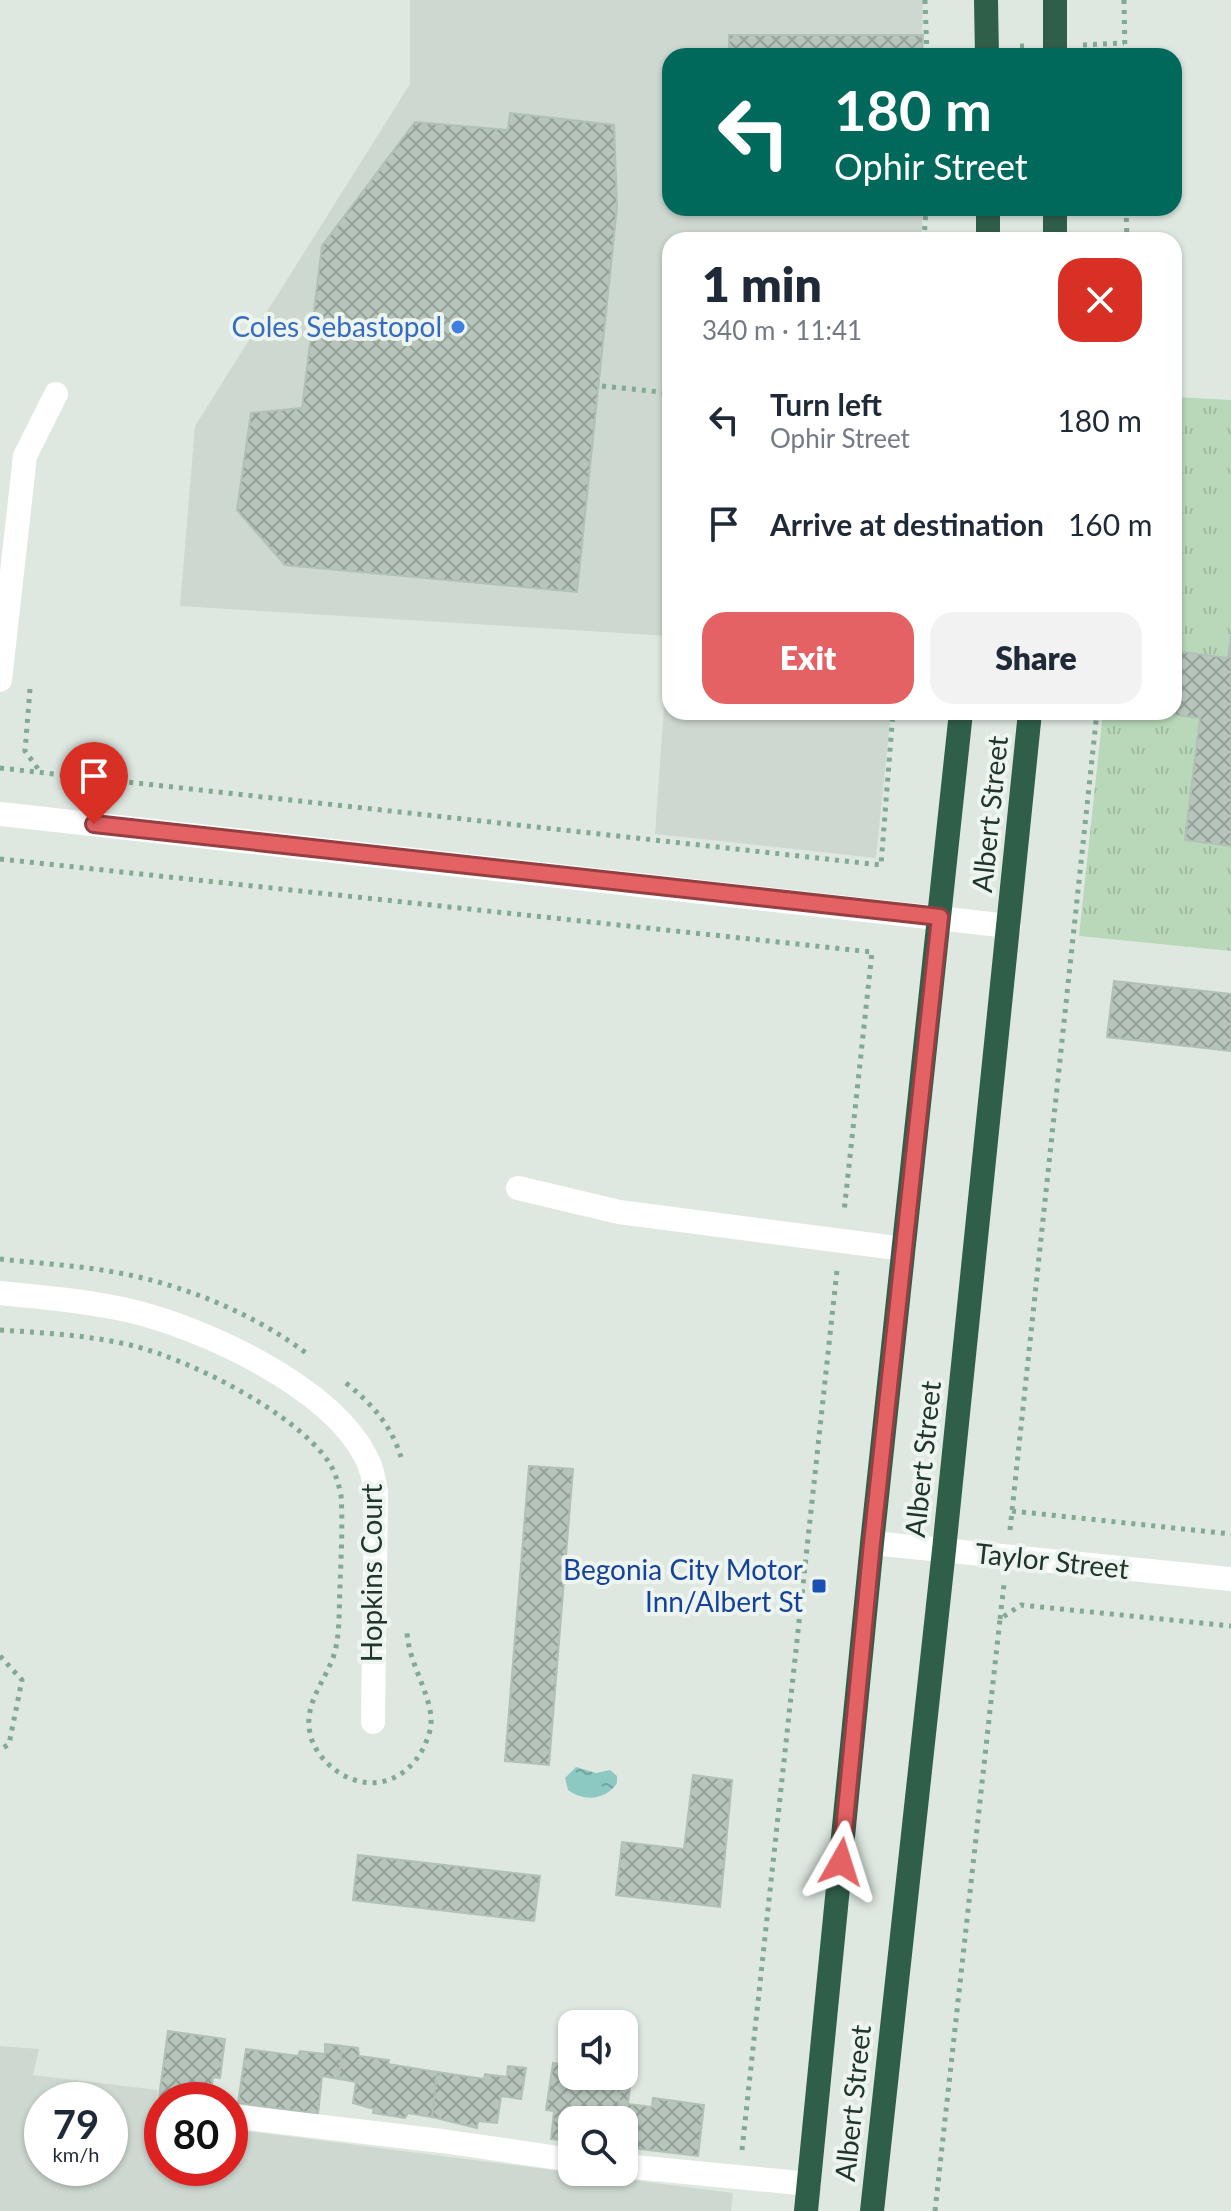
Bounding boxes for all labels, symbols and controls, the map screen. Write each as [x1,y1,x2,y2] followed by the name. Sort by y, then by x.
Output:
[834,76,992,143] text: 180 m
[702,80,806,184] icon: left
[834,144,1028,188] text: Ophir Street
[702,255,822,312] text: 1 min
[1058,258,1142,342] button: close
[231,309,442,343] place label: Coles Sebastopol
[702,314,862,346] text: 340 m · 11:41
[449,318,467,336] marker: Coles Sebastopol
[770,386,882,422] text: Turn left
[702,398,746,442] icon: left
[1057,402,1142,438] text: 180 m
[770,422,910,454] text: Ophir Street
[702,502,746,546] icon: arrive
[770,506,1044,542] text: Arrive at destination
[1068,506,1152,542] text: 160 m
[702,612,914,704] button: Exit
[930,612,1142,704] button: Share
[964,734,1014,894] street label: Albert Street
[60,742,128,824] pin
[72,754,116,798] icon: arrive
[897,1379,947,1539] street label: Albert Street
[354,1484,388,1662] street label: Hopkins Court
[974,1535,1131,1585] street label: Taylor Street
[563,1552,803,1618] place label: Begonia City Motor Inn/Albert St
[810,1577,828,1595] marker: Begonia City Motor Inn/Albert St
[799,1820,883,1904] position arrow
[558,2010,638,2186] map controls
[558,2010,638,2090] button: sound
[827,2023,877,2183] street label: Albert Street
[144,2082,248,2186] speed limit sign: 80
[53,2100,99,2148] text: 79
[558,2106,638,2186] button: search
[53,2142,99,2166] text: km/h

